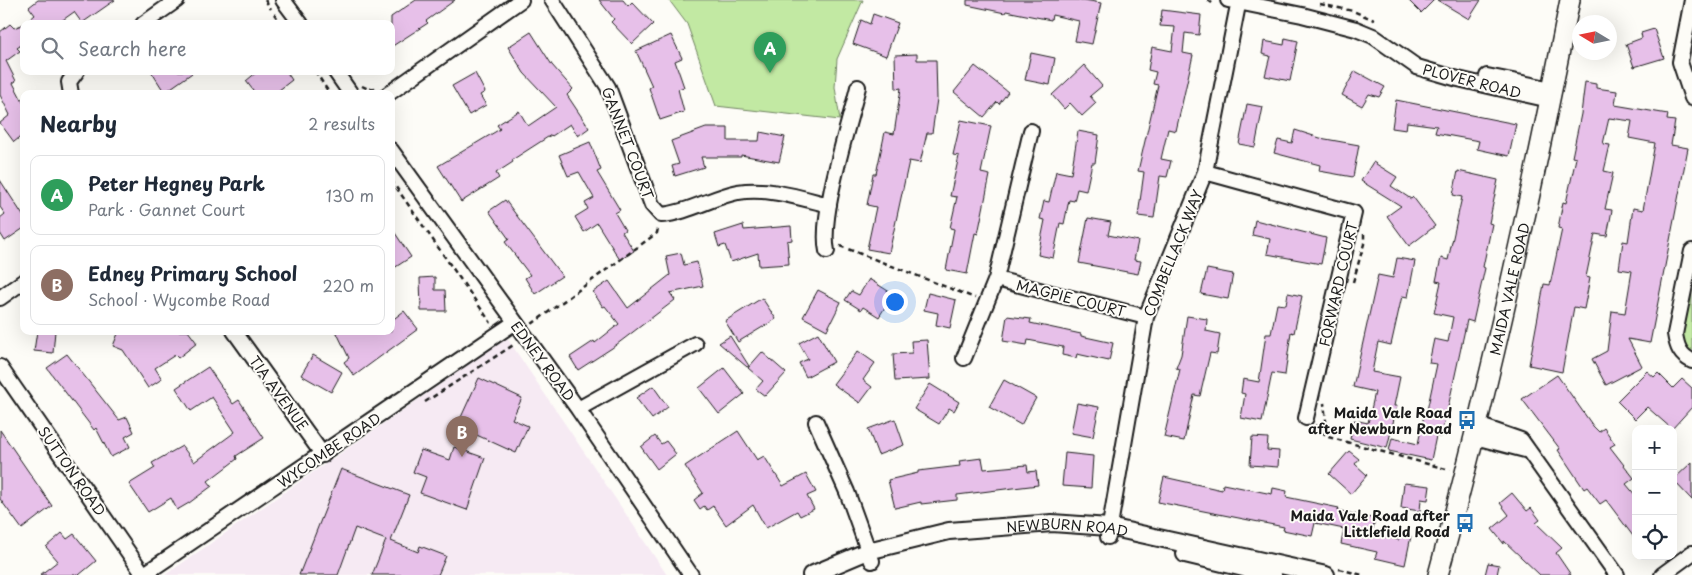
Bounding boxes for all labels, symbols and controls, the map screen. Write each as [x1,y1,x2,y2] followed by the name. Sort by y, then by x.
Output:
[1572,15,1617,60] north arrow
[20,20,395,75] search box
[754,32,786,73] pin: A
[38,34,66,62] icon: search
[78,34,187,62] text: Search here
[1420,59,1524,103] street label: PLOVER ROAD
[597,84,659,203] street label: GANNET COURT
[40,107,117,139] text: Nearby
[308,111,375,135] text: 2 results
[88,169,265,197] text: Peter Hegney Park
[51,183,63,207] text: A
[326,183,374,207] text: 130 m
[1138,186,1208,320] street label: COMBELLACK WAY
[88,197,245,221] text: Park · Gannet Court
[1313,219,1363,349] street label: FORWARD COURT
[1484,220,1534,357] street label: MAIDA VALE ROAD
[88,259,297,287] text: Edney Primary School
[52,273,62,297] text: B
[323,273,374,297] text: 220 m
[1014,274,1129,322] street label: MAGPIE COURT
[88,287,270,311] text: School · Wycombe Road
[882,289,908,315] your location
[506,317,580,405] street label: EDNEY ROAD
[245,351,313,435] street label: TIA AVENUE
[1308,402,1452,439] place label: Maida Vale Road after Newburn Road
[273,407,385,493] street label: WYCOMBE ROAD
[1456,409,1478,431] bus stop icon: Maida Vale Road after Newburn Road
[446,416,478,457] pin: B
[33,422,111,520] street label: SUTTON ROAD
[1632,425,1677,560] map controls
[1632,425,1677,470] button: +
[1632,470,1677,515] button: −
[1290,505,1451,542] place label: Maida Vale Road after Littlefield Road
[1006,512,1130,541] street label: NEWBURN ROAD
[1454,512,1476,534] bus stop icon: Maida Vale Road after Littlefield Road
[1632,515,1677,560] button: locate

